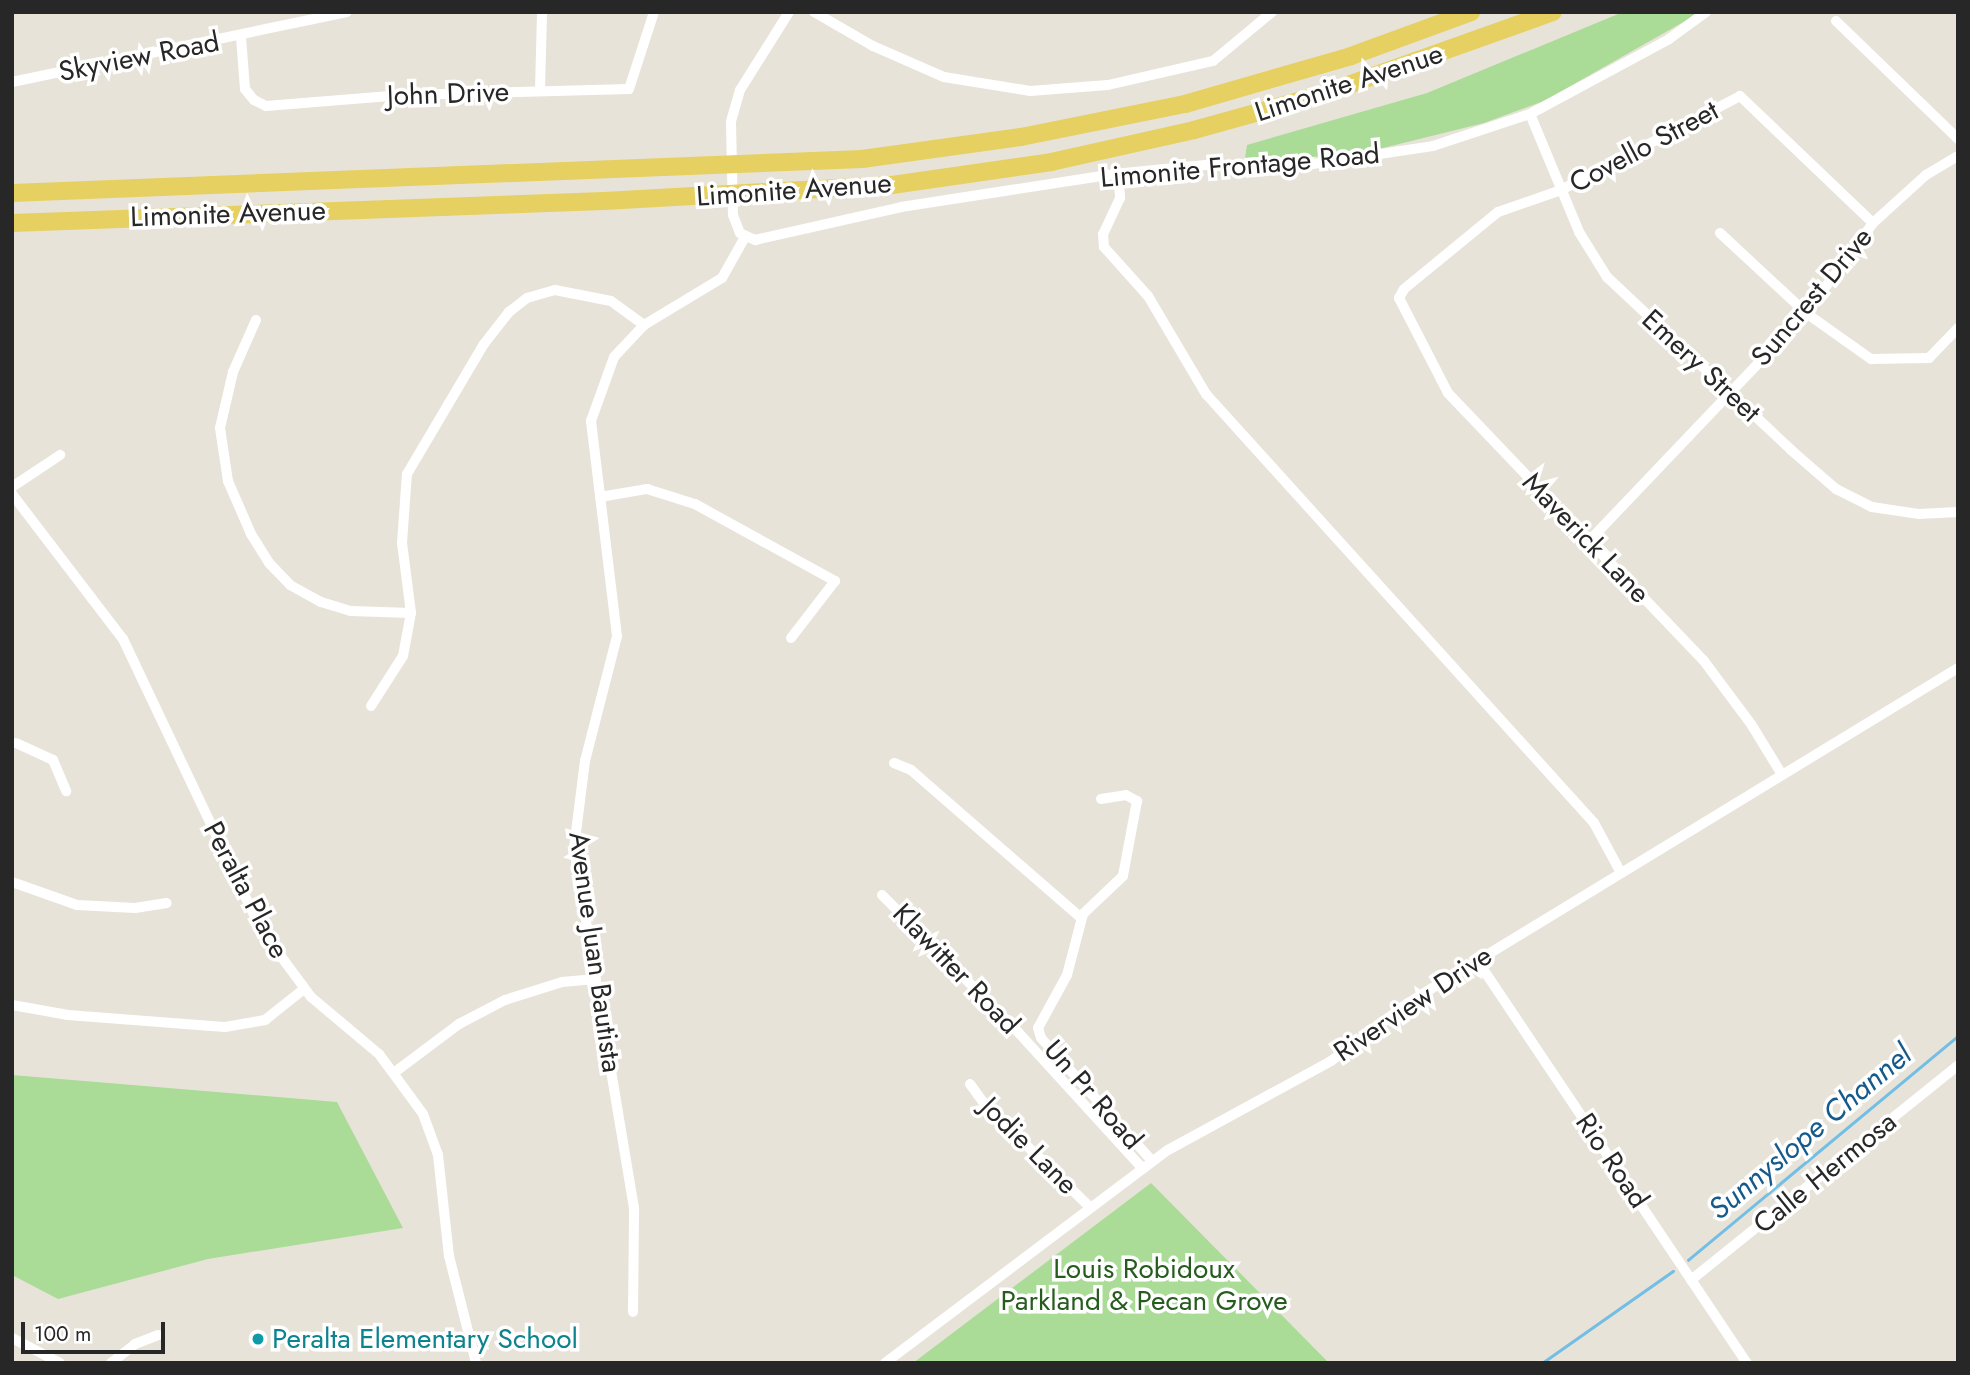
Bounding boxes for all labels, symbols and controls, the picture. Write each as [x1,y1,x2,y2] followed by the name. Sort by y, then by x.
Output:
[56,25,222,89] street label: Skyview Road
[1251,37,1447,129] street label: Limonite Avenue
[386,75,510,113] street label: John Drive
[1564,94,1724,200] street label: Covello Street
[1099,137,1381,195] street label: Limonite Frontage Road
[695,166,893,214] street label: Limonite Avenue
[130,194,326,234] street label: Limonite Avenue
[1744,221,1880,373] street label: Suncrest Drive
[1635,303,1767,429] street label: Emery Street
[1515,466,1657,610] street label: Maverick Lane
[196,816,296,964] street label: Peralta Place
[561,829,629,1075] street label: Avenue Juan Bautista
[886,897,1026,1041] street label: Klawitter Road
[1328,939,1498,1069] street label: Riverview Drive
[1036,1033,1150,1157] street label: Un Pr Road
[1701,1037,1919,1227] water label: Sunnyslope Channel
[974,1091,1084,1201] street label: Jodie Lane
[1747,1105,1903,1241] street label: Calle Hermosa
[1568,1107,1656,1215] street label: Rio Road
[1000,1252,1288,1318] park label: Louis Robidoux Parkland & Pecan Grove
[24,1308,168,1352] scale bar
[34,1319,91,1349] text: 100 m
[272,1322,578,1356] place label: Peralta Elementary School
[250,1331,266,1347] marker: Peralta Elementary School

